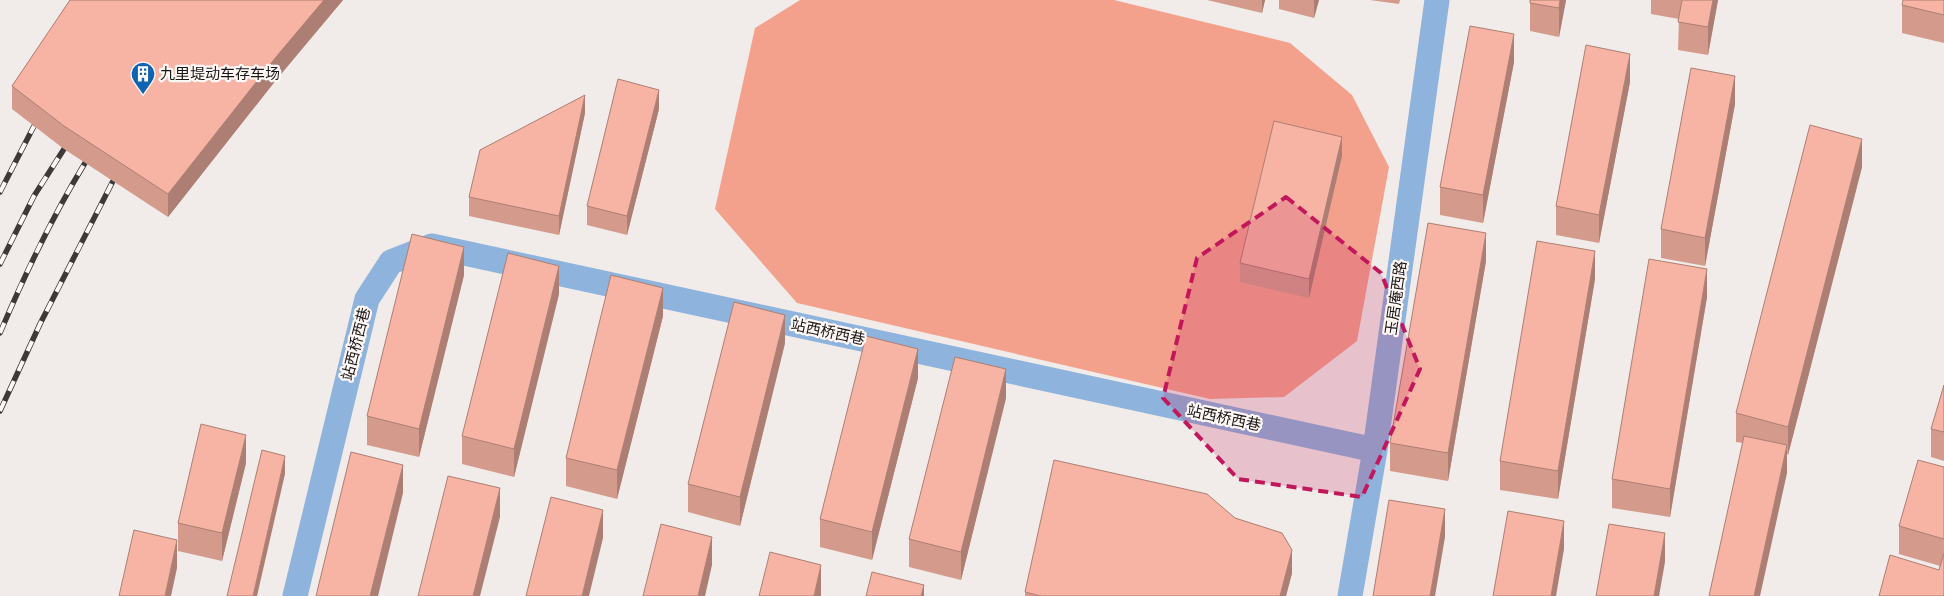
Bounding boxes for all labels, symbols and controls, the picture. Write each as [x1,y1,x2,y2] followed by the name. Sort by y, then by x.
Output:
[130,61,156,95] building icon: 九里堤动车存车场
[160,63,280,84] place label: 九里堤动车存车场
[1380,259,1411,337] street label: 玉居庵西路
[336,305,375,383] street label: 站西桥西巷
[789,313,867,350] street label: 站西桥西巷
[1185,399,1263,436] street label: 站西桥西巷

